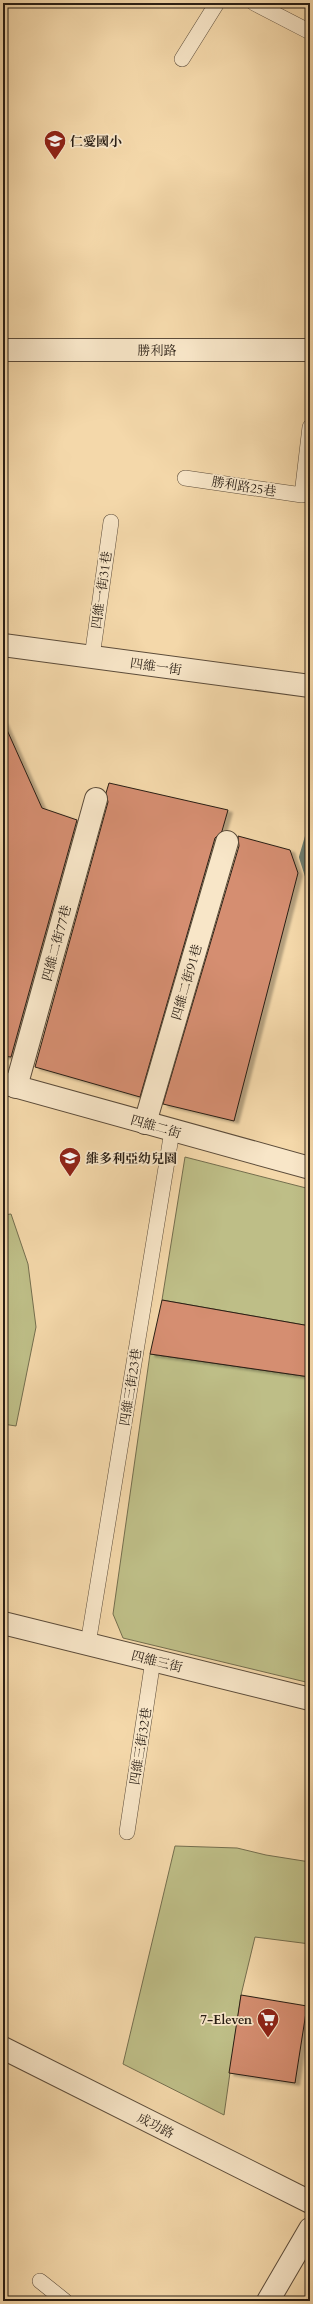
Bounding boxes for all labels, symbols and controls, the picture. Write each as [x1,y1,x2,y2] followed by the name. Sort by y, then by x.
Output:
[42,128,68,161] school or university icon: 仁愛國小
[70,133,122,151] place label: 仁愛國小
[137,342,177,360] street label: 勝利路
[210,473,278,501] street label: 勝利路25巷
[88,550,116,630] street label: 四維一街31巷
[129,654,183,680] street label: 四維一街
[38,903,76,983] street label: 四維二街77巷
[168,942,206,1022] street label: 四維二街91巷
[128,1111,183,1143] street label: 四維二街
[57,1145,83,1178] school or university icon: 維多利亞幼兒園
[86,1150,177,1168] place label: 維多利亞幼兒園
[116,1347,146,1427] street label: 四維三街23巷
[129,1647,184,1677] street label: 四維三街
[126,1706,156,1786] street label: 四維三街32巷
[255,2006,281,2039] supermarket icon: 7-Eleven
[200,2011,253,2029] place label: 7-Eleven
[134,2109,177,2143] street label: 成功路

